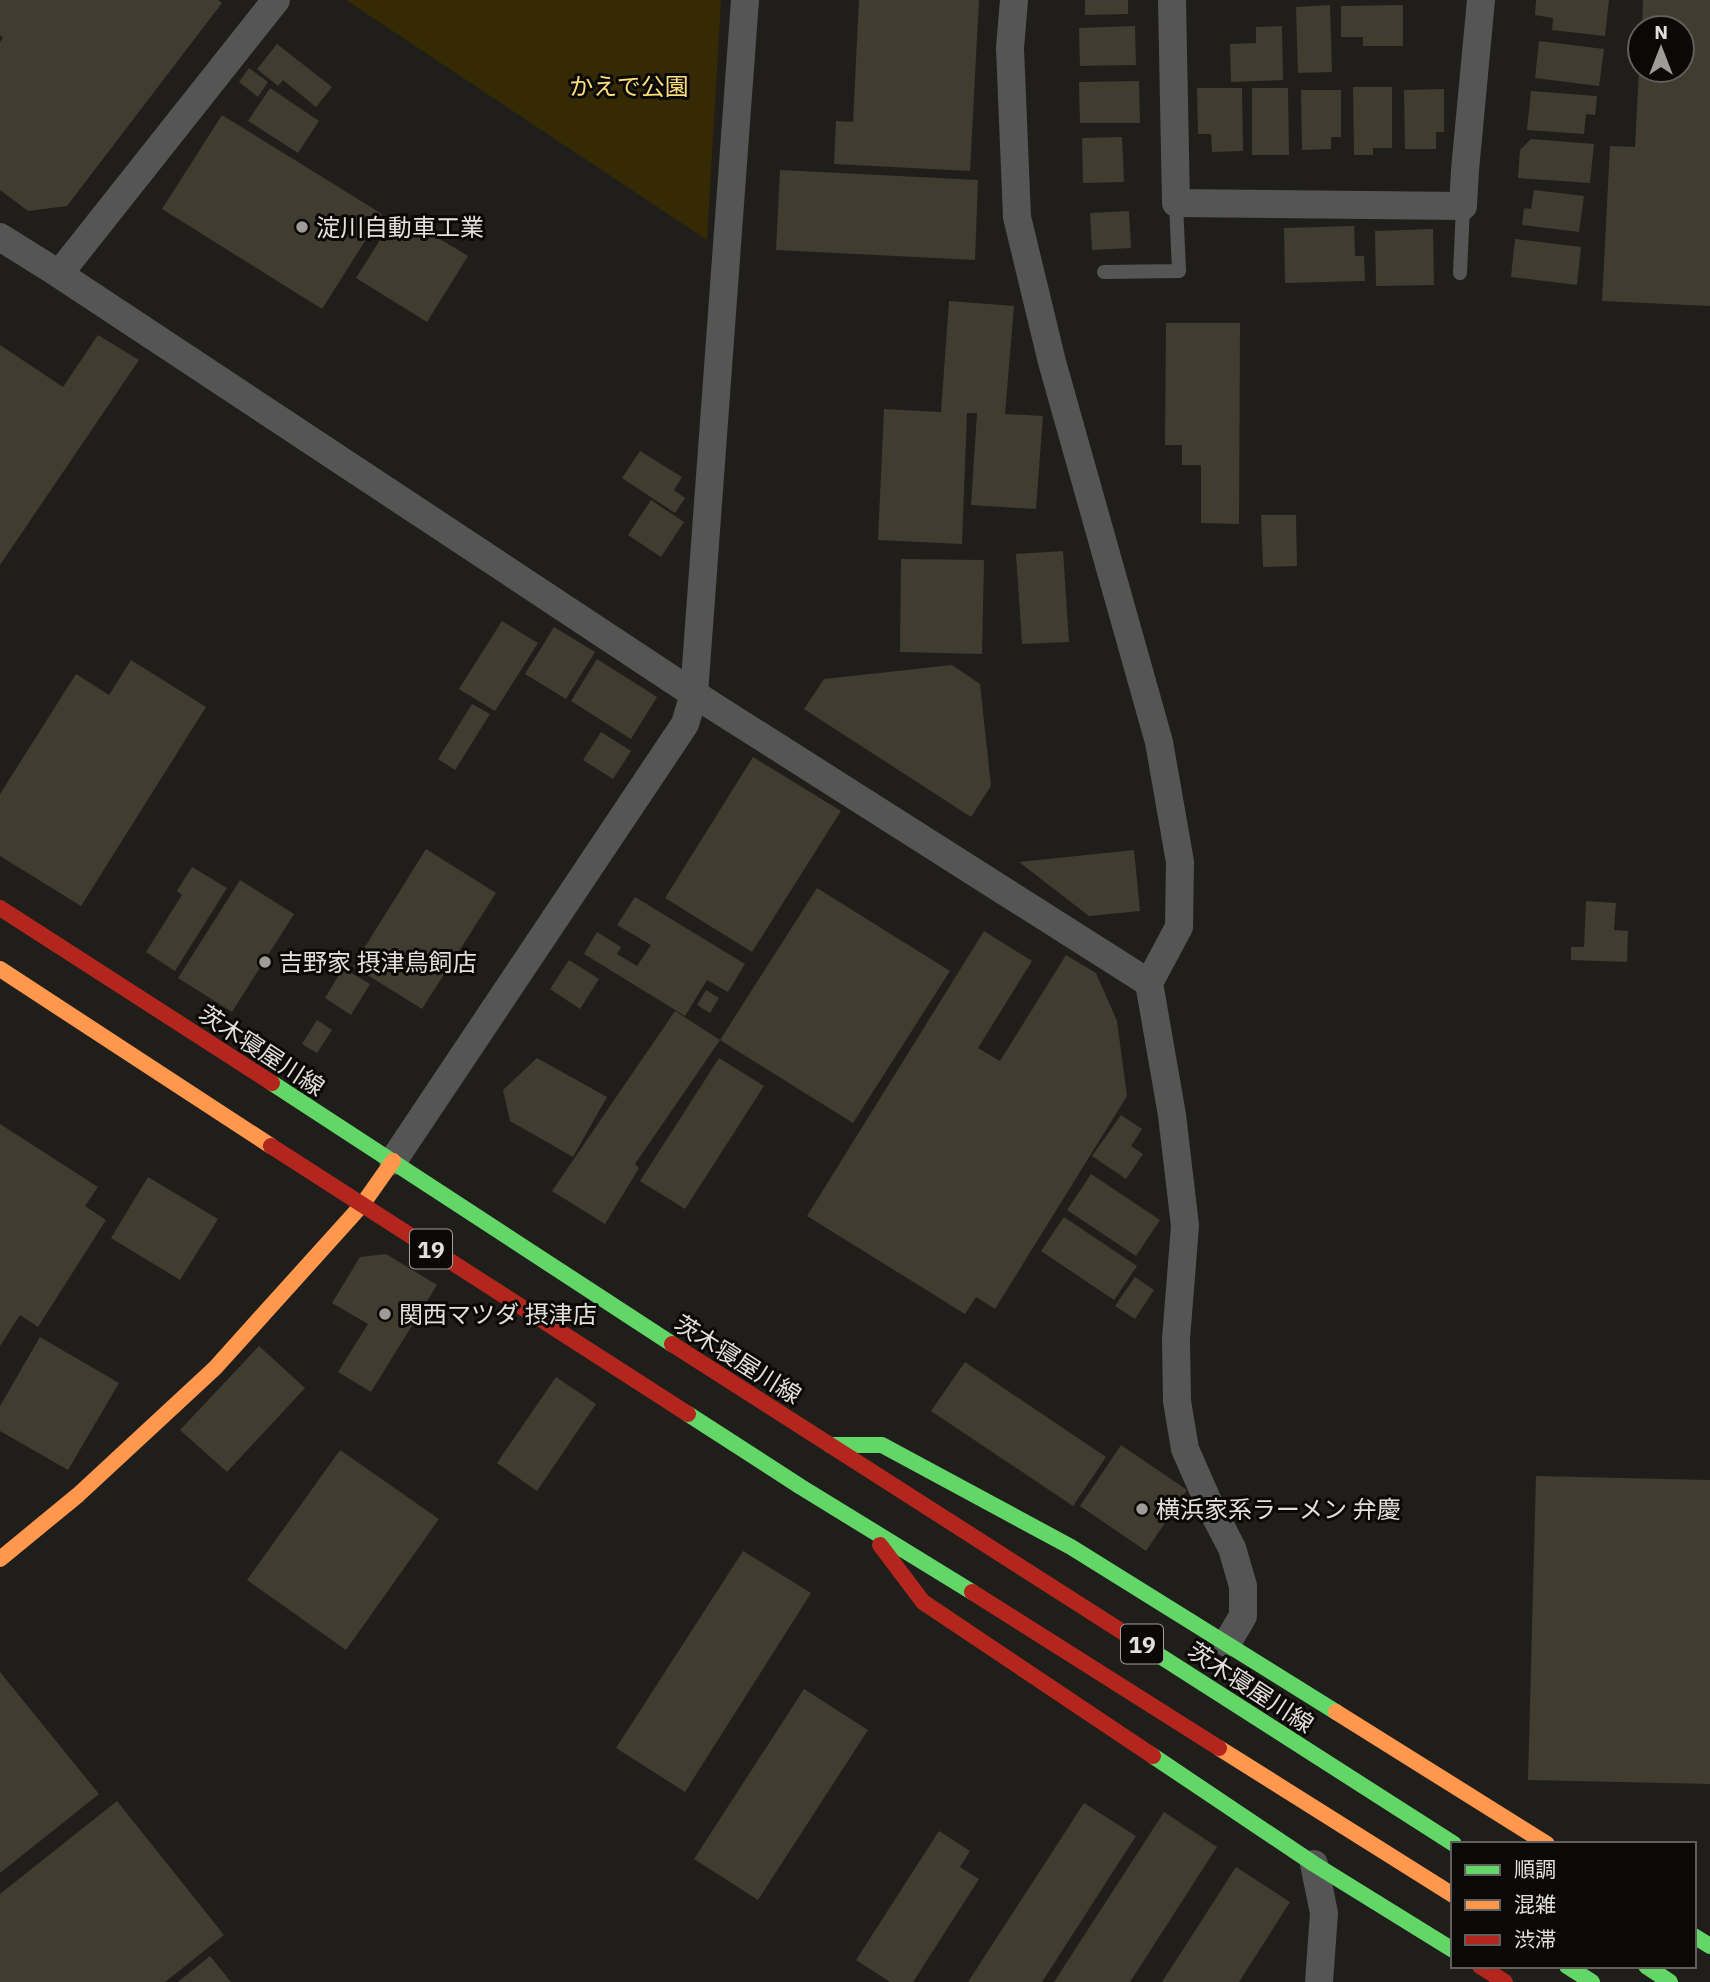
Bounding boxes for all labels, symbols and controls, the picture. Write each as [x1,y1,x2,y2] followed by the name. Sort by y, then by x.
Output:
[1626,14,1696,84] north arrow
[1654,20,1668,44] text: N
[569,70,689,102] park label: かえで公園
[316,211,484,243] place label: 淀川自動車工業
[294,219,310,235] marker: 淀川自動車工業
[279,946,477,978] place label: 吉野家 摂津鳥飼店
[257,954,273,970] marker: 吉野家 摂津鳥飼店
[193,997,331,1103] street label: 茨木寝屋川線
[410,1230,452,1268] road number: 19
[399,1298,597,1330] place label: 関西マツダ 摂津店
[377,1306,393,1322] marker: 関西マツダ 摂津店
[668,1307,808,1411] street label: 茨木寝屋川線
[1156,1493,1401,1525] place label: 横浜家系ラーメン 弁慶
[1134,1501,1150,1517] marker: 横浜家系ラーメン 弁慶
[1121,1624,1163,1664] road number: 19
[1182,1634,1320,1740] street label: 茨木寝屋川線
[1451,1842,1696,1968] legend
[1514,1855,1556,1883] text: 順調
[1514,1890,1556,1918] text: 混雑
[1514,1925,1556,1953] text: 渋滞

